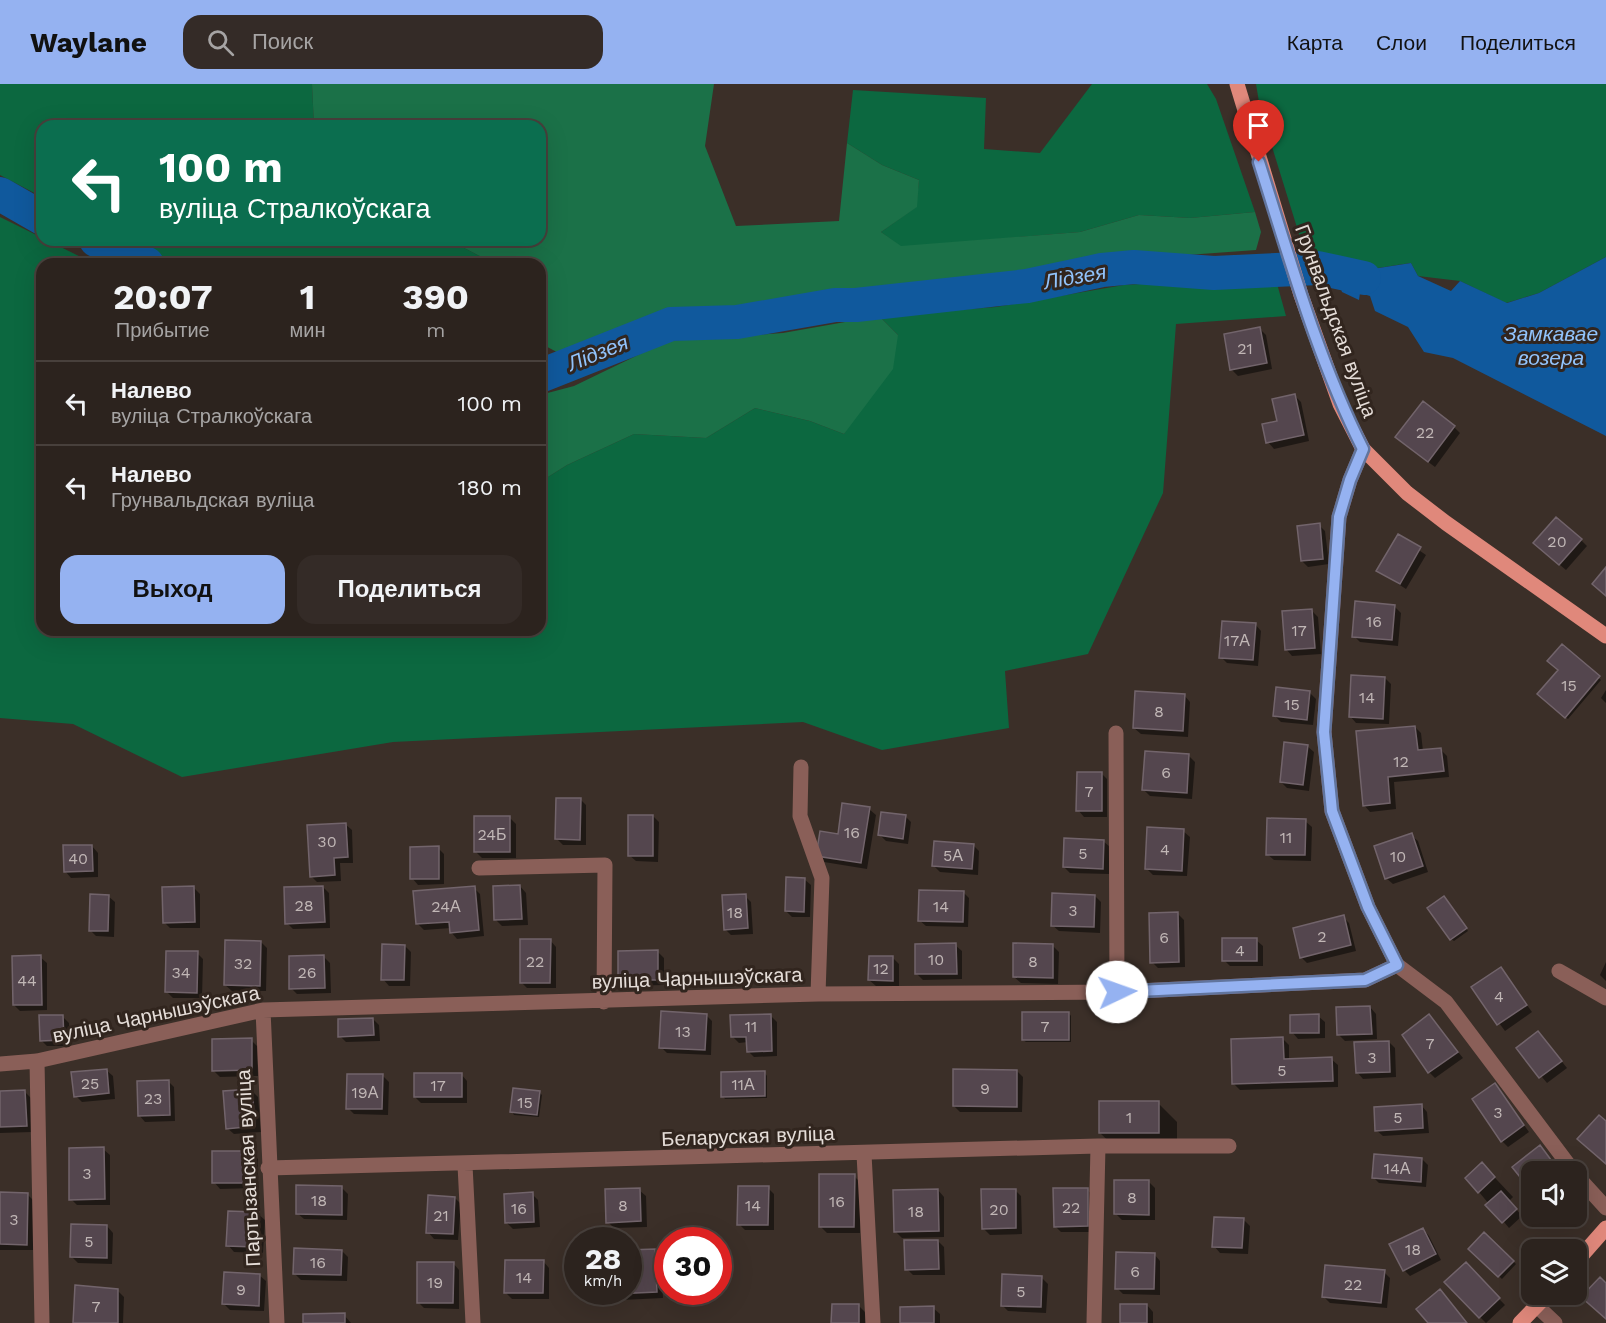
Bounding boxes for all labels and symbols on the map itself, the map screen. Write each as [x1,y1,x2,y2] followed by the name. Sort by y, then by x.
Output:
[1233,100,1284,162] pin
[1290,221,1382,421] street label: Грунвальдская вуліца
[1040,259,1108,295] water label: Лідзея
[1504,321,1598,370] water label: Замкавае возера
[562,329,632,377] water label: Лідзея
[1237,339,1253,358] house number: 21
[1416,423,1434,442] house number: 22
[1547,532,1567,551] house number: 20
[1366,612,1382,631] house number: 16
[1291,621,1307,640] house number: 17
[1224,631,1250,650] house number: 17А
[1561,676,1577,695] house number: 15
[1359,688,1375,707] house number: 14
[1284,695,1300,714] house number: 15
[1154,702,1164,721] house number: 8
[1393,752,1409,771] house number: 12
[1161,763,1171,782] house number: 6
[1085,782,1094,801] house number: 7
[844,823,860,842] house number: 16
[477,825,507,844] house number: 24Б
[1280,828,1292,847] house number: 11
[317,832,337,851] house number: 30
[1160,840,1170,859] house number: 4
[1078,844,1088,863] house number: 5
[943,846,963,865] house number: 5А
[1390,847,1406,866] house number: 10
[68,849,88,868] house number: 40
[294,896,314,915] house number: 28
[431,897,461,916] house number: 24А
[933,897,949,916] house number: 14
[1068,901,1078,920] house number: 3
[727,903,743,922] house number: 18
[1317,927,1327,946] house number: 2
[1159,928,1169,947] house number: 6
[1235,941,1245,960] house number: 4
[928,950,944,969] house number: 10
[526,952,544,971] house number: 22
[1028,952,1038,971] house number: 8
[234,954,252,973] house number: 32
[873,959,889,978] house number: 12
[1085,960,1149,1024] position arrow
[591,962,804,994] street label: вуліца Чарнышэўскага
[171,963,191,982] house number: 34
[297,963,317,982] house number: 26
[17,971,37,990] house number: 44
[50,980,262,1048] street label: вуліца Чарнышэўскага
[1494,987,1504,1006] house number: 4
[745,1017,757,1036] house number: 11
[1041,1017,1050,1036] house number: 7
[675,1022,691,1041] house number: 13
[1426,1034,1435,1053] house number: 7
[1367,1048,1377,1067] house number: 3
[1277,1061,1287,1080] house number: 5
[231,1068,265,1267] street label: Партызанская вуліца
[81,1074,99,1093] house number: 25
[731,1075,755,1094] house number: 11А
[430,1076,446,1095] house number: 17
[980,1079,990,1098] house number: 9
[352,1083,379,1102] house number: 19А
[144,1089,162,1108] house number: 23
[517,1093,533,1112] house number: 15
[1493,1103,1503,1122] house number: 3
[1126,1108,1132,1127] house number: 1
[1393,1108,1403,1127] house number: 5
[661,1121,836,1151] street label: Беларуская вуліца
[1384,1159,1411,1178] house number: 14А
[82,1164,92,1183] house number: 3
[1127,1188,1137,1207] house number: 8
[311,1191,327,1210] house number: 18
[829,1192,845,1211] house number: 16
[618,1196,628,1215] house number: 8
[745,1196,761,1215] house number: 14
[1062,1198,1080,1217] house number: 22
[511,1199,527,1218] house number: 16
[989,1200,1009,1219] house number: 20
[908,1202,924,1221] house number: 18
[433,1206,449,1225] house number: 21
[9,1210,19,1229] house number: 3
[654,1227,732,1305] speed limit sign: 30
[84,1232,94,1251] house number: 5
[1405,1240,1421,1259] house number: 18
[310,1253,326,1272] house number: 16
[1130,1262,1140,1281] house number: 6
[516,1268,532,1287] house number: 14
[427,1273,443,1292] house number: 19
[1344,1275,1362,1294] house number: 22
[236,1280,246,1299] house number: 9
[1016,1282,1026,1301] house number: 5
[92,1297,101,1316] house number: 7

